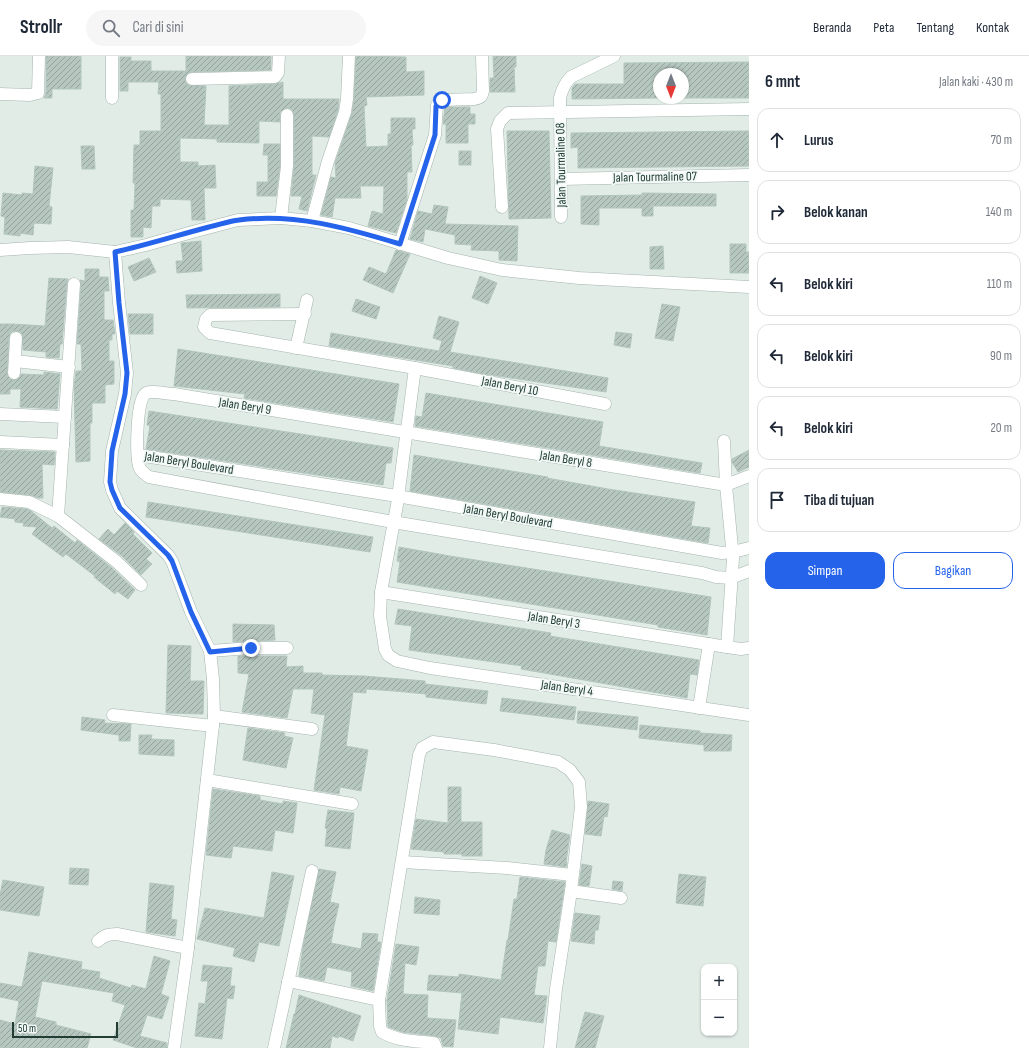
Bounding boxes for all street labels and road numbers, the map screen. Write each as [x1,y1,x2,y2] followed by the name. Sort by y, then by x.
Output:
[552,122,570,208] street label: Jalan Tourmaline 08
[612,168,698,186] street label: Jalan Tourmaline 07
[479,372,540,399] street label: Jalan Beryl 10
[217,394,273,418] street label: Jalan Beryl 9
[538,447,594,471] street label: Jalan Beryl 8
[142,448,235,478] street label: Jalan Beryl Boulevard
[461,500,554,532] street label: Jalan Beryl Boulevard
[526,608,581,632] street label: Jalan Beryl 3
[539,676,595,700] street label: Jalan Beryl 4

